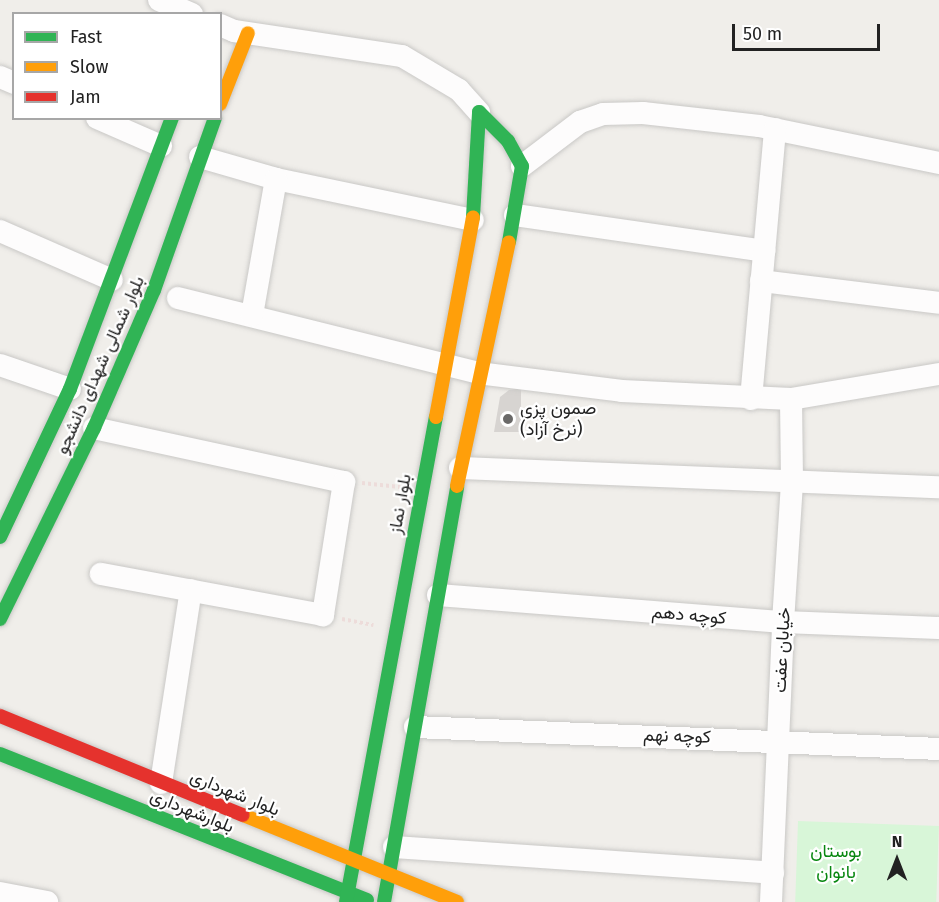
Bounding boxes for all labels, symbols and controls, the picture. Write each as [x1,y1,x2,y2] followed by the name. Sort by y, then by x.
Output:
[12,12,222,120] legend
[735,12,884,50] scale bar
[743,23,782,45] text: 50 m
[70,26,102,48] text: Fast
[70,56,108,78] text: Slow
[70,86,101,108] text: Jam
[51,273,149,457] street label: بلوار شمالی شهدای دانشجو
[520,398,596,440] place label: صمون پزی (نرخ آزاد)
[501,412,515,426] marker: صمون پزی (نرخ آزاد)
[384,472,416,536] street label: بلوار نماز
[651,601,727,629] street label: کوچه دهم
[769,607,795,693] street label: خیابان عفت
[643,724,711,748] street label: کوچه نهم
[187,765,283,821] street label: بلوار شهرداری
[147,784,237,838] street label: بلوارشهرداری
[867,830,927,890] north arrow
[892,832,902,851] text: N
[810,841,862,884] park label: بوستان بانوان

